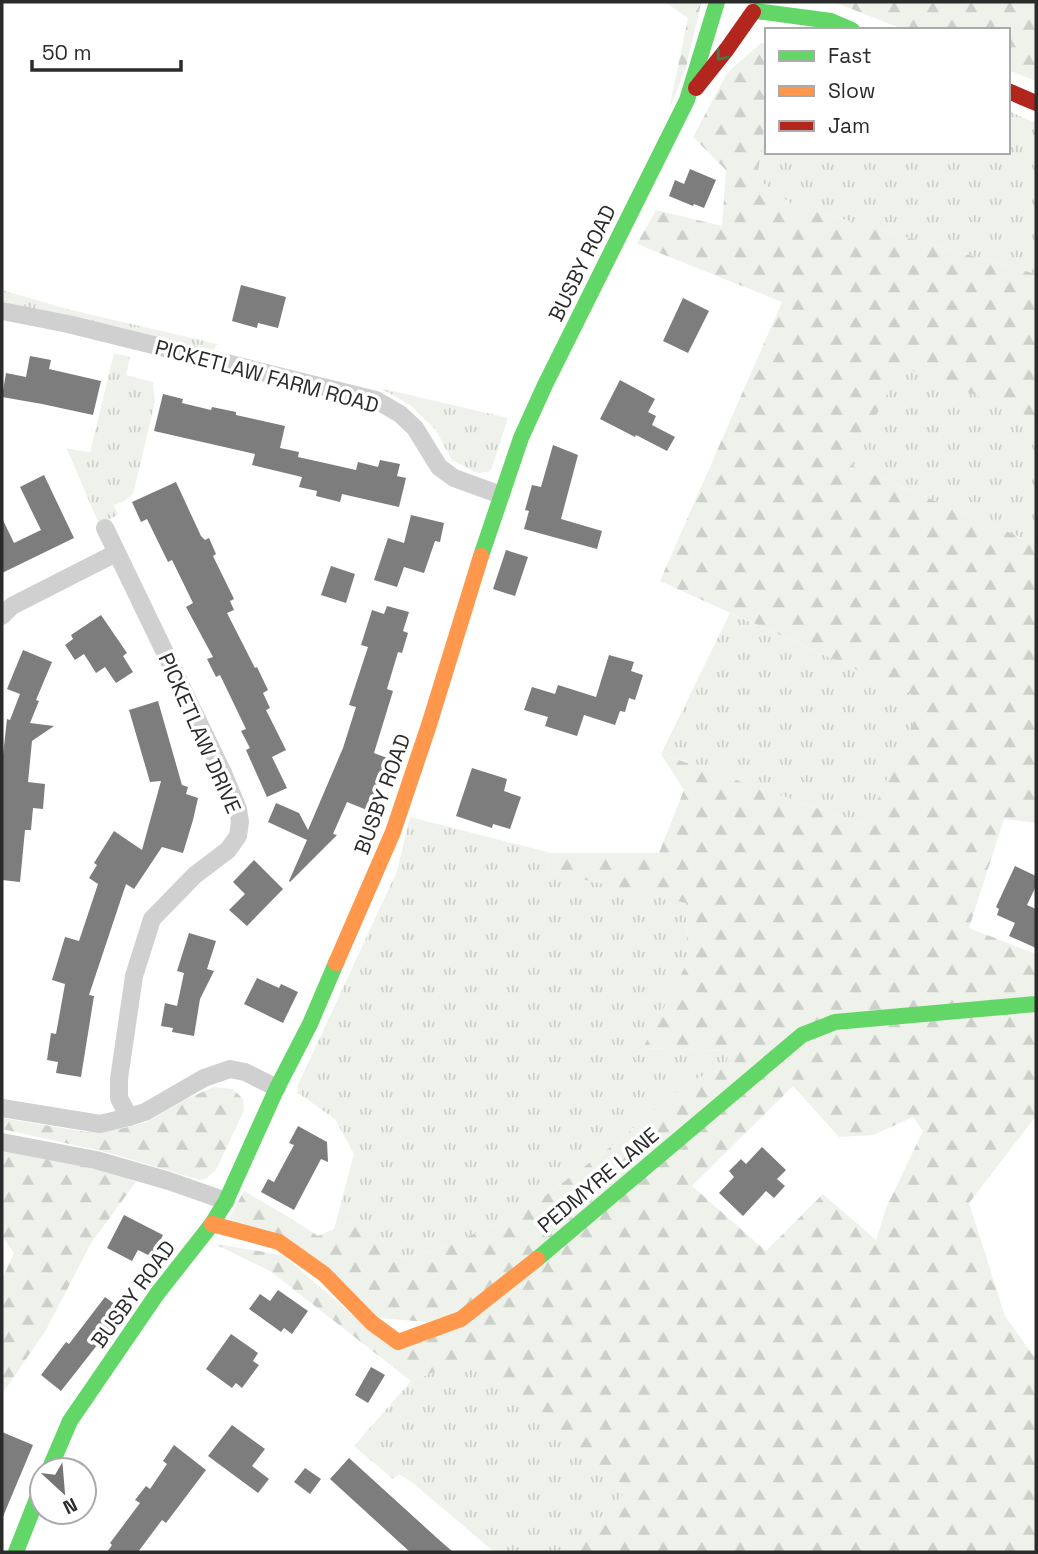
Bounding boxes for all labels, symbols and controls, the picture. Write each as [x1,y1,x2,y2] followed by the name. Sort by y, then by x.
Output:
[32,28,180,72] scale bar
[765,28,1010,154] legend
[42,39,92,66] text: 50 m
[828,42,872,69] text: Fast
[716,49,729,61] one-way arrow
[828,77,876,104] text: Slow
[828,112,870,139] text: Jam
[542,200,622,326] street label: BUSBY ROAD
[152,333,382,419] street label: PICKETLAW FARM ROAD
[152,648,248,818] street label: PICKETLAW DRIVE
[348,730,416,858] street label: BUSBY ROAD
[532,1121,664,1239] street label: PEDMYRE LANE
[85,1235,181,1353] street label: BUSBY ROAD
[28,1456,98,1526] north arrow
[59,1492,81,1520] text: N

